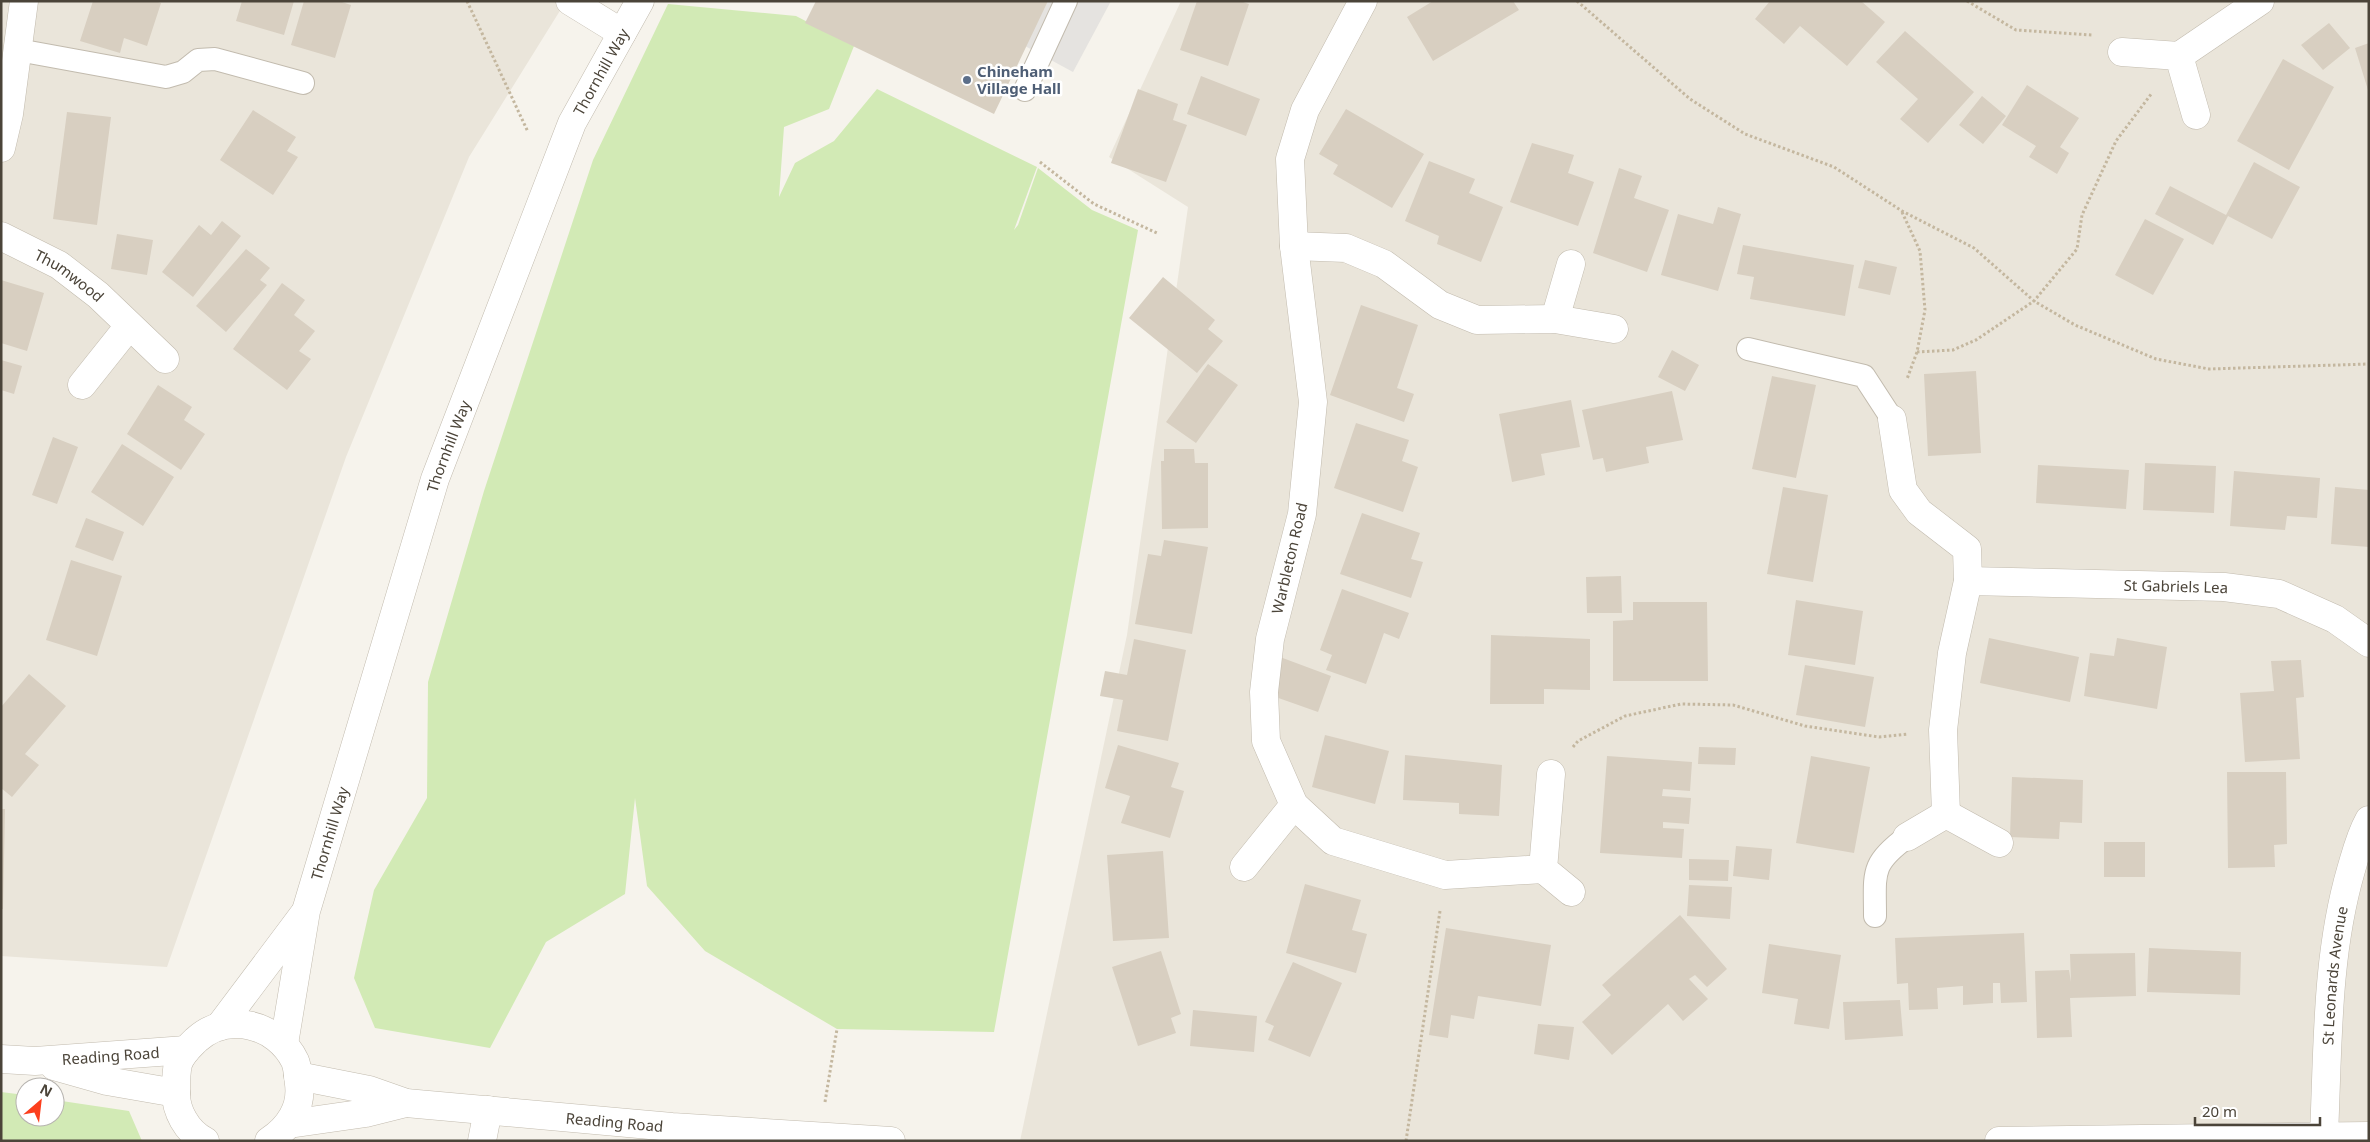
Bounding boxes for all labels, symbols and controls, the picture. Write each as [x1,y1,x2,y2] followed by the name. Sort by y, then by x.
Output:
[568,24,633,119] street label: Thornhill Way
[977,61,1061,98] place label: Chineham Village Hall
[961,74,973,86] marker: Chineham Village Hall
[31,244,109,306] street label: Thumwood
[422,397,475,494] street label: Thornhill Way
[1266,500,1312,616] street label: Warbleton Road
[2124,575,2228,597] street label: St Gabriels Lea
[306,784,353,882] street label: Thornhill Way
[2317,904,2352,1045] street label: St Leonards Avenue
[61,1042,160,1069] street label: Reading Road
[15,1077,65,1127] north arrow
[37,1079,56,1101] text: N
[2195,1094,2320,1126] scale bar
[2202,1101,2237,1121] text: 20 m
[565,1107,664,1136] street label: Reading Road

